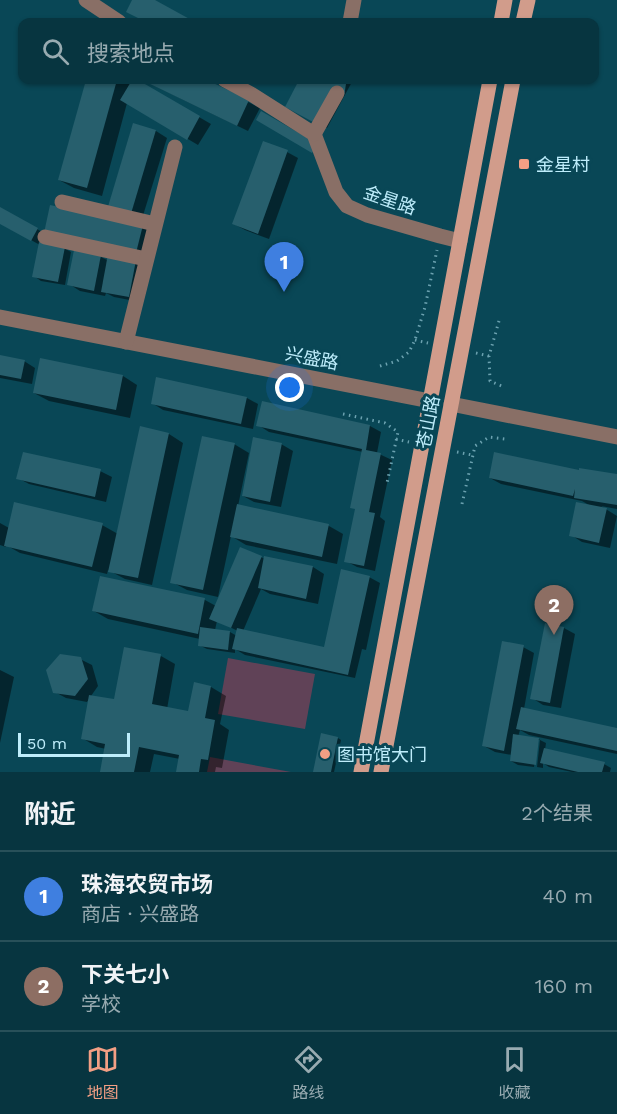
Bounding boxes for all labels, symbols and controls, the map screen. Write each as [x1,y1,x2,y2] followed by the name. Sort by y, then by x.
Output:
[18,18,599,84] search box
[39,35,72,68] icon: search
[87,41,175,66] text: 搜索地点
[536,154,590,175] place label: 金星村
[517,157,531,171] marker: 金星村
[361,181,419,219] street label: 金星路
[264,242,304,292] pin: 1
[283,343,341,373] street label: 兴盛路
[275,373,304,402] your location
[413,393,443,451] street label: 苍山路
[534,586,574,635] pin: 2
[18,730,130,758] scale bar
[27,734,67,753] text: 50 m
[337,744,427,765] place label: 图书馆大门
[318,747,332,761] marker: 图书馆大门
[24,799,76,829] text: 附近
[521,801,593,825] text: 2个结果
[81,872,213,897] text: 珠海农贸市场
[39,884,48,908] text: 1
[542,884,593,908] text: 40 m
[81,902,199,926] text: 商店 · 兴盛路
[81,962,169,987] text: 下关七小
[38,974,49,998] text: 2
[535,974,593,998] text: 160 m
[81,992,121,1016] text: 学校
[86,1043,119,1103] tab: 地图
[292,1043,325,1103] tab: 路线
[498,1043,531,1103] tab: 收藏

